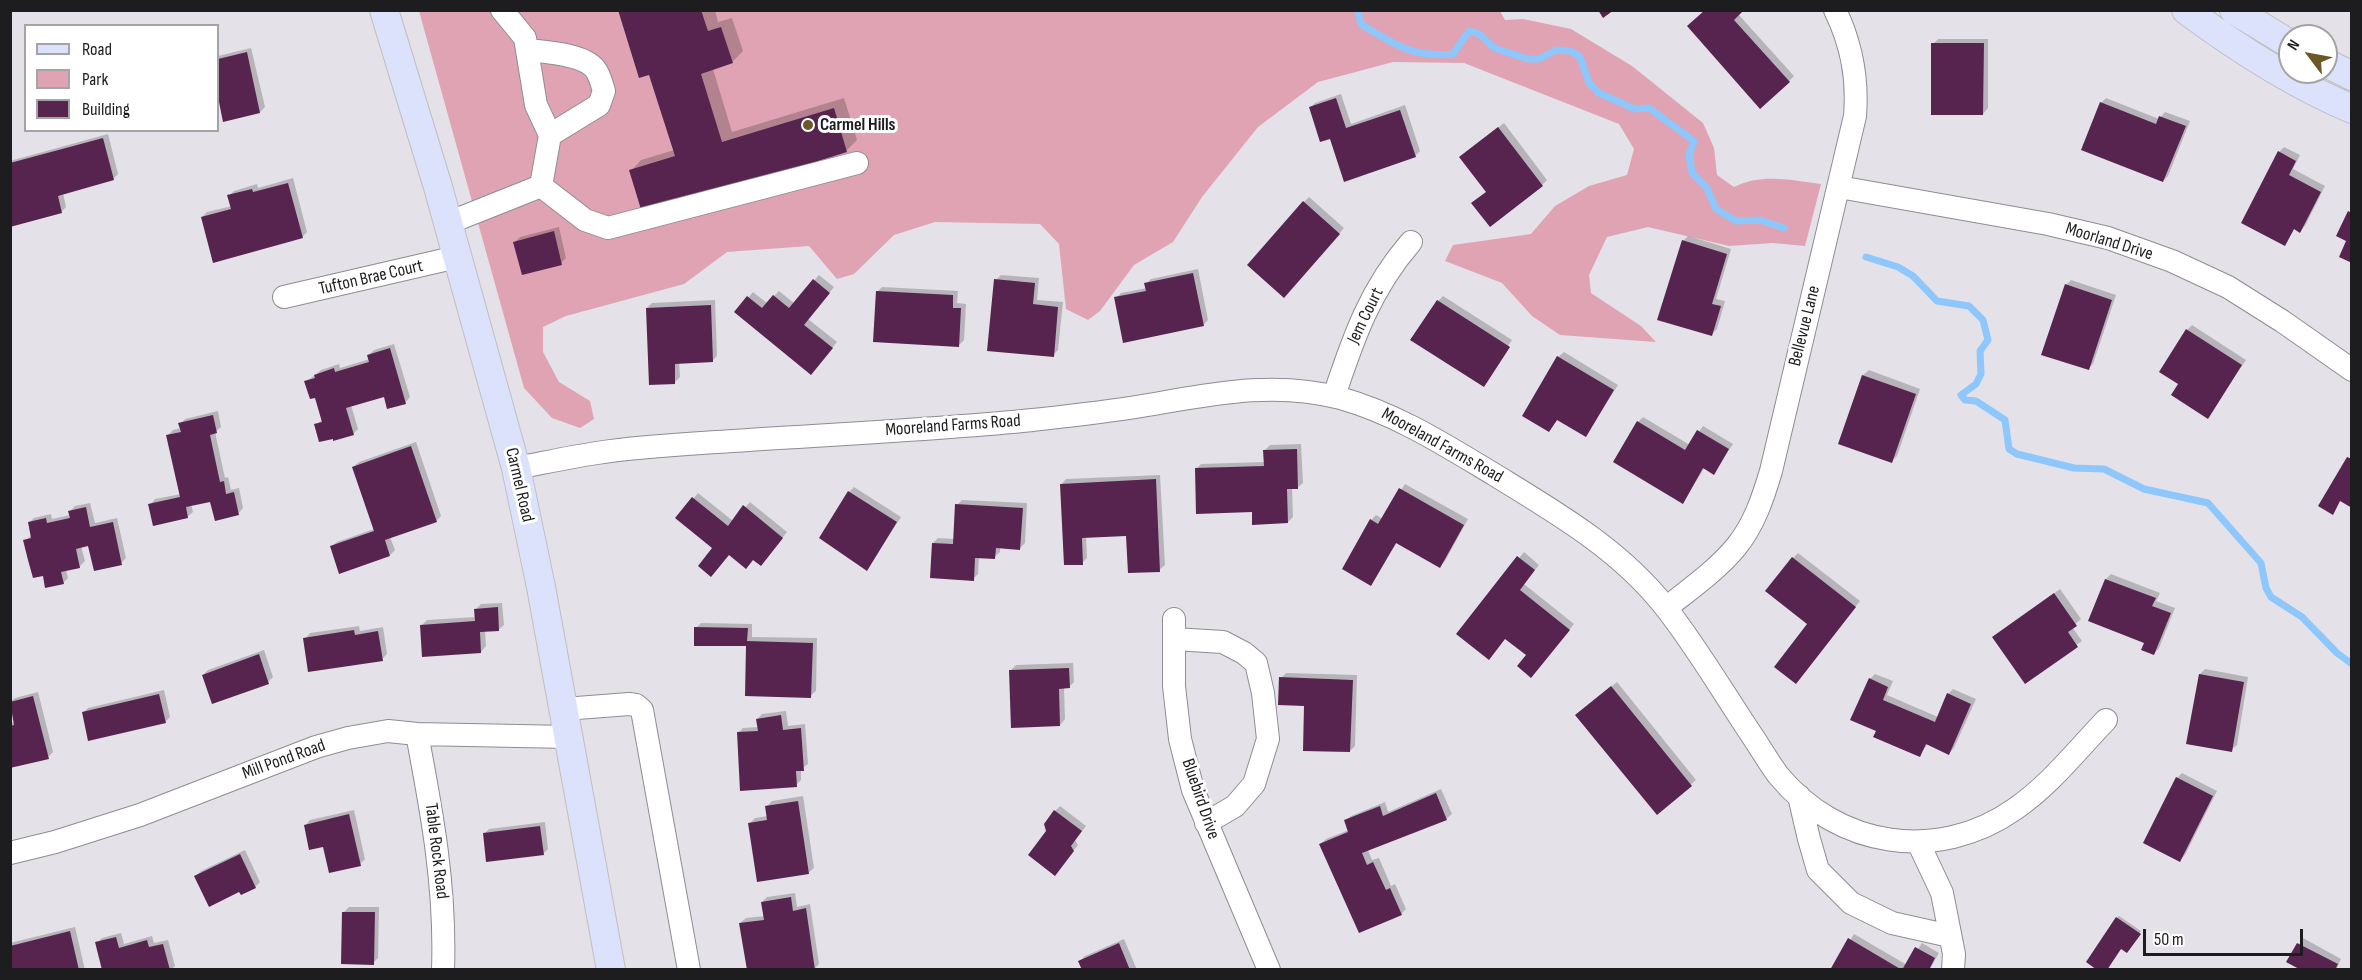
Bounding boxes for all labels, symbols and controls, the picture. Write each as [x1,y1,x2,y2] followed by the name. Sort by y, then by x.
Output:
[24,24,219,132] legend
[2278,24,2338,84] north arrow
[2284,37,2304,54] text: N
[82,39,112,60] text: Road
[82,69,108,90] text: Park
[82,99,130,120] text: Building
[820,114,896,136] place label: Carmel Hills
[801,118,815,132] marker: Carmel Hills
[2063,218,2155,266] street label: Moorland Drive
[317,256,425,300] street label: Tufton Brae Court
[1343,284,1389,348] street label: Jem Court
[1785,284,1825,368] street label: Bellevue Lane
[1377,404,1507,488] street label: Mooreland Farms Road
[885,410,1021,442] street label: Mooreland Farms Road
[500,446,538,524] street label: Carmel Road
[240,735,328,785] street label: Mill Pond Road
[1176,756,1224,842] street label: Bluebird Drive
[419,802,453,900] street label: Table Rock Road
[2146,917,2306,955] scale bar
[2154,929,2184,950] text: 50 m

